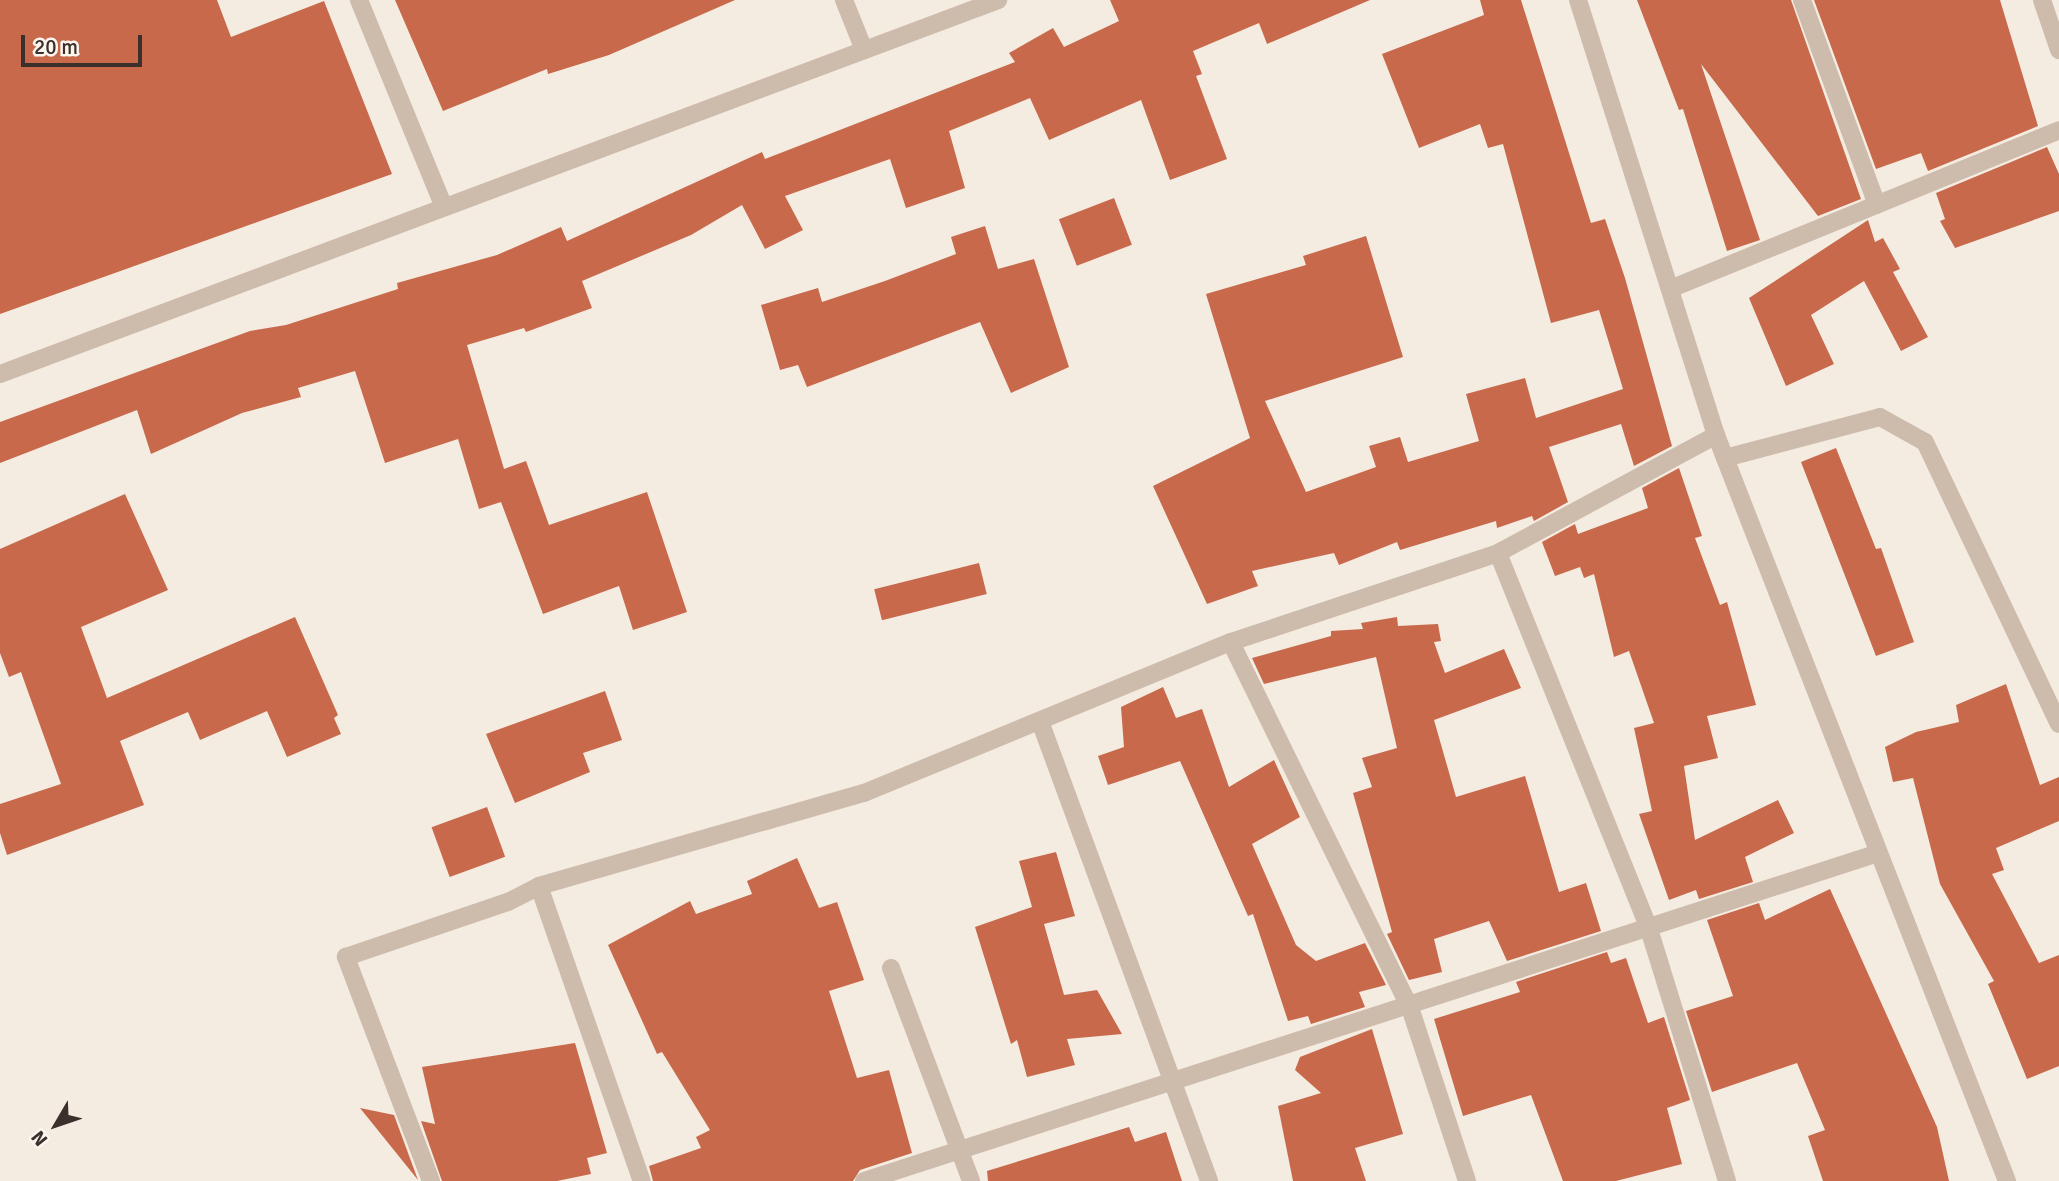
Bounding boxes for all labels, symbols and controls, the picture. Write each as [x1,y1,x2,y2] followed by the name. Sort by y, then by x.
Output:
[24,21,145,65] scale bar
[34,34,78,60] text: 20 m
[21,1090,91,1160] north arrow
[26,1126,53,1151] text: N

